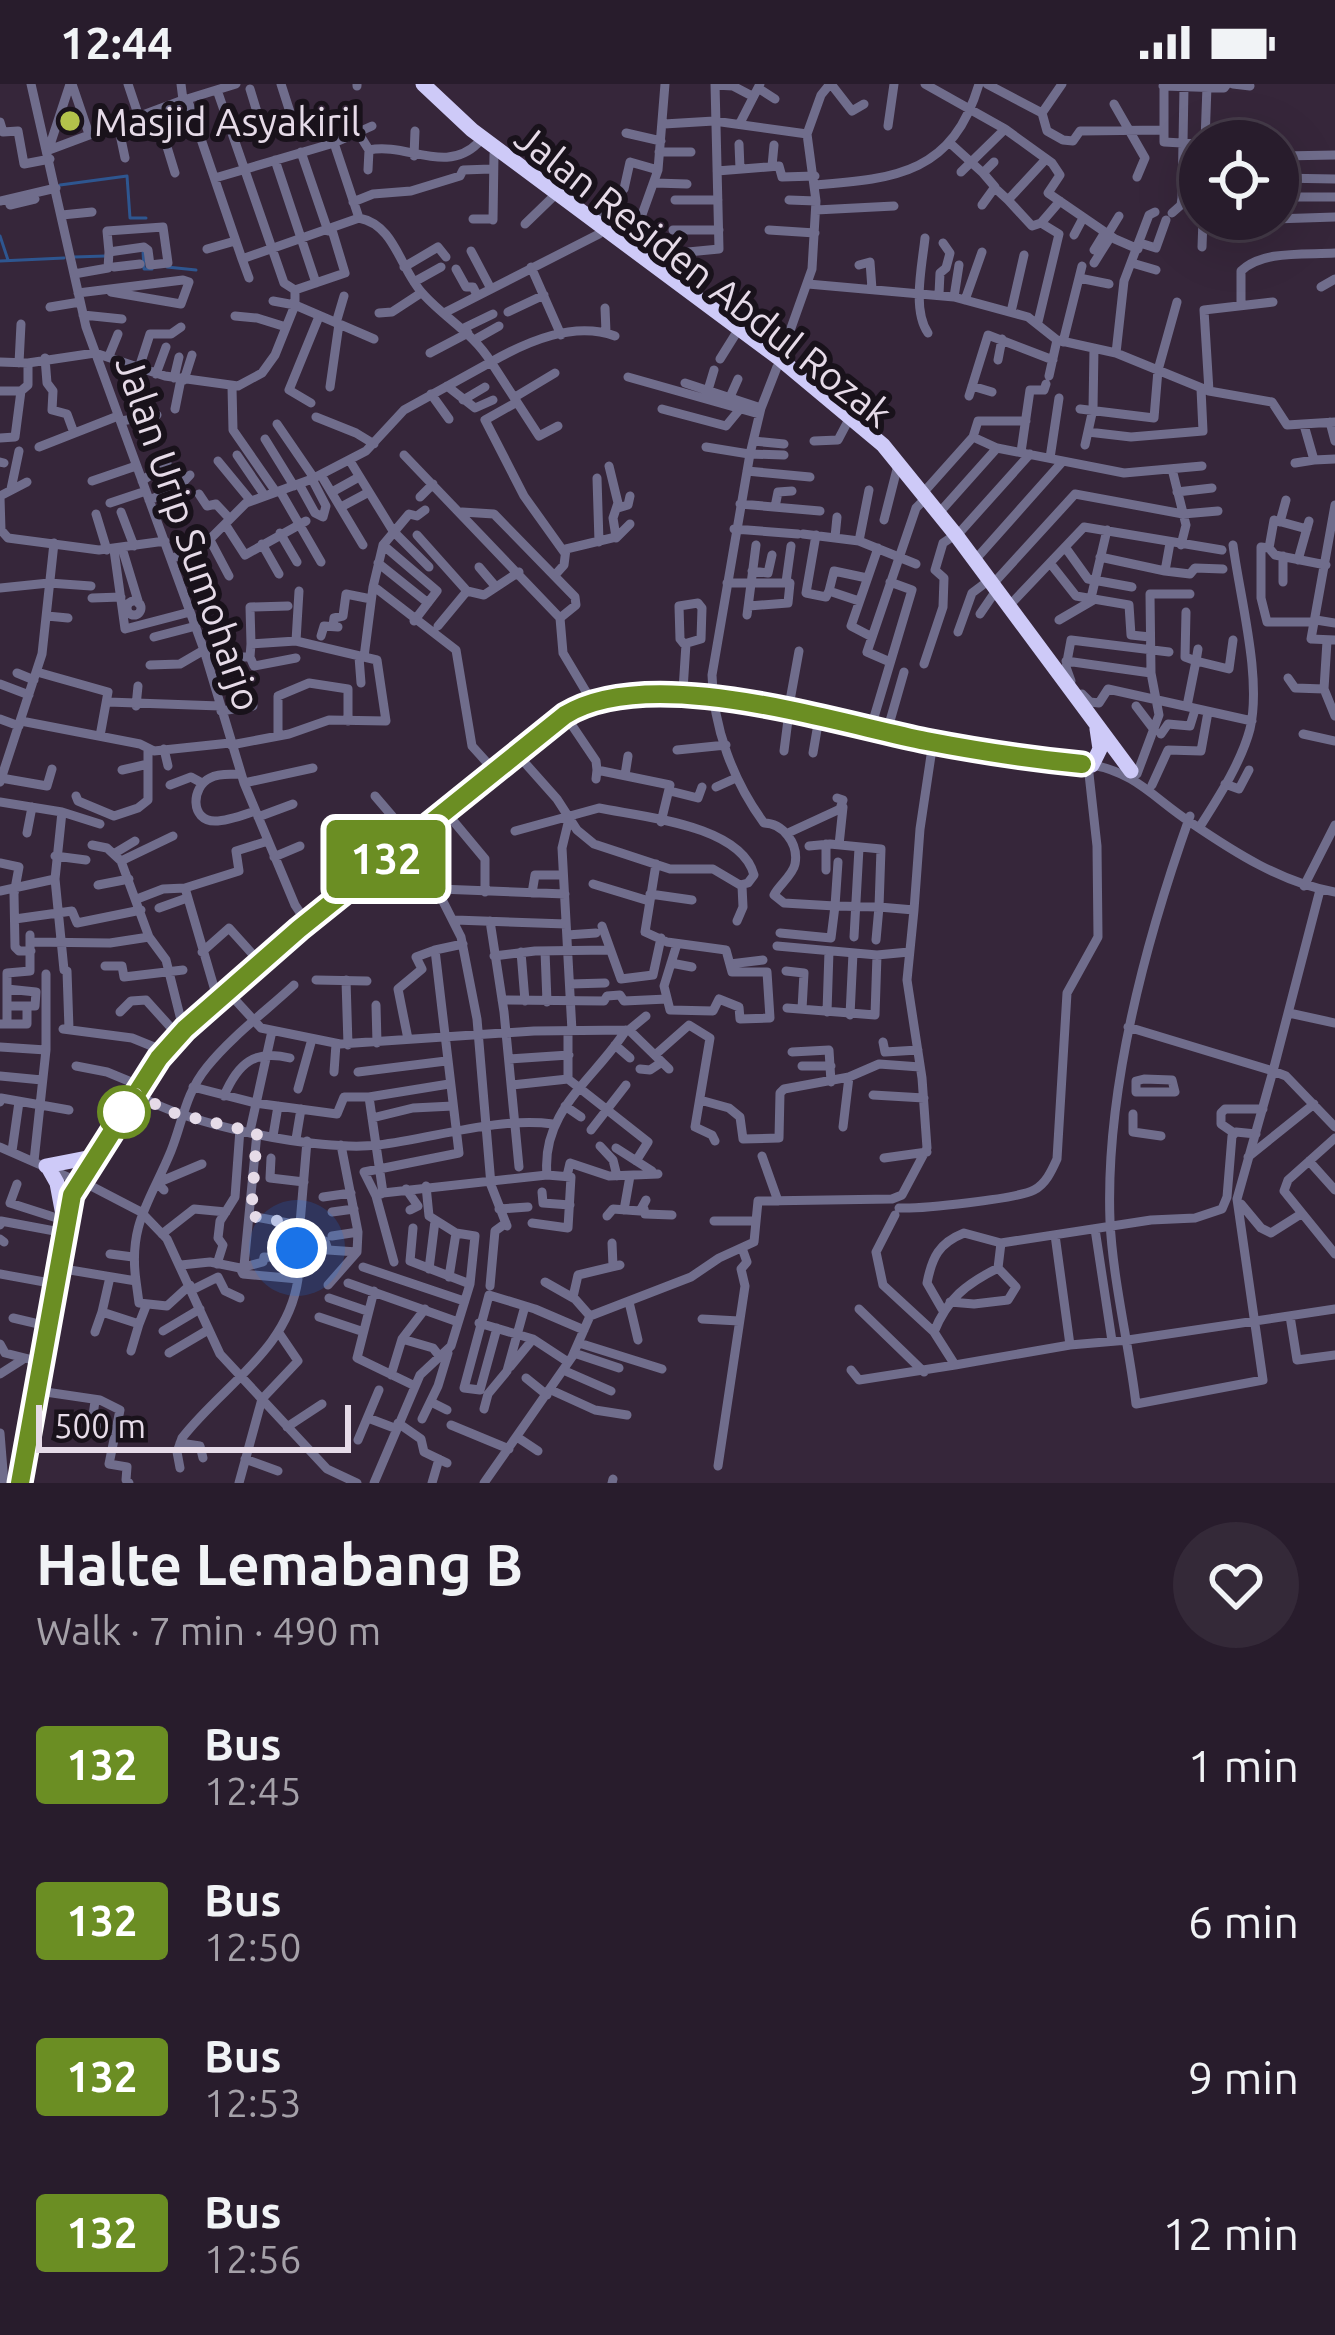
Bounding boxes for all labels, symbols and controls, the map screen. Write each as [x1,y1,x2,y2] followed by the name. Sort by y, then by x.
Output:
[60,17,173,68] text: 12:44
[94,100,361,143] place label: Masjid Asyakiril
[57,108,83,134] marker: Masjid Asyakiril
[507,115,901,435] street label: Jalan Residen Abdul Rozak
[1179,120,1299,240] map controls
[1179,120,1299,240] button: locate
[108,350,270,716] street label: Jalan Urip Sumoharjo
[317,820,455,898] line badge: 132
[350,835,422,882] text: 132
[99,1087,149,1137] unlabelled marker
[267,1218,327,1278] your location
[36,1399,351,1452] scale bar
[54,1407,146,1444] text: 500 m
[1173,1522,1299,1648] button: heart
[36,1532,523,1596] text: Halte Lemabang B
[36,1609,381,1652] text: Walk · 7 min · 490 m
[204,1718,281,1769] text: Bus
[1188,1740,1299,1791] text: 1 min
[66,1741,138,1788] text: 132
[204,1769,302,1812] text: 12:45
[204,1874,281,1925] text: Bus
[1188,1896,1299,1947] text: 6 min
[66,1897,138,1944] text: 132
[204,1925,302,1968] text: 12:50
[204,2030,281,2081] text: Bus
[1188,2052,1299,2103] text: 9 min
[66,2053,138,2100] text: 132
[204,2081,302,2124] text: 12:53
[204,2186,281,2237] text: Bus
[1162,2208,1299,2259] text: 12 min
[66,2209,138,2256] text: 132
[204,2237,302,2280] text: 12:56

